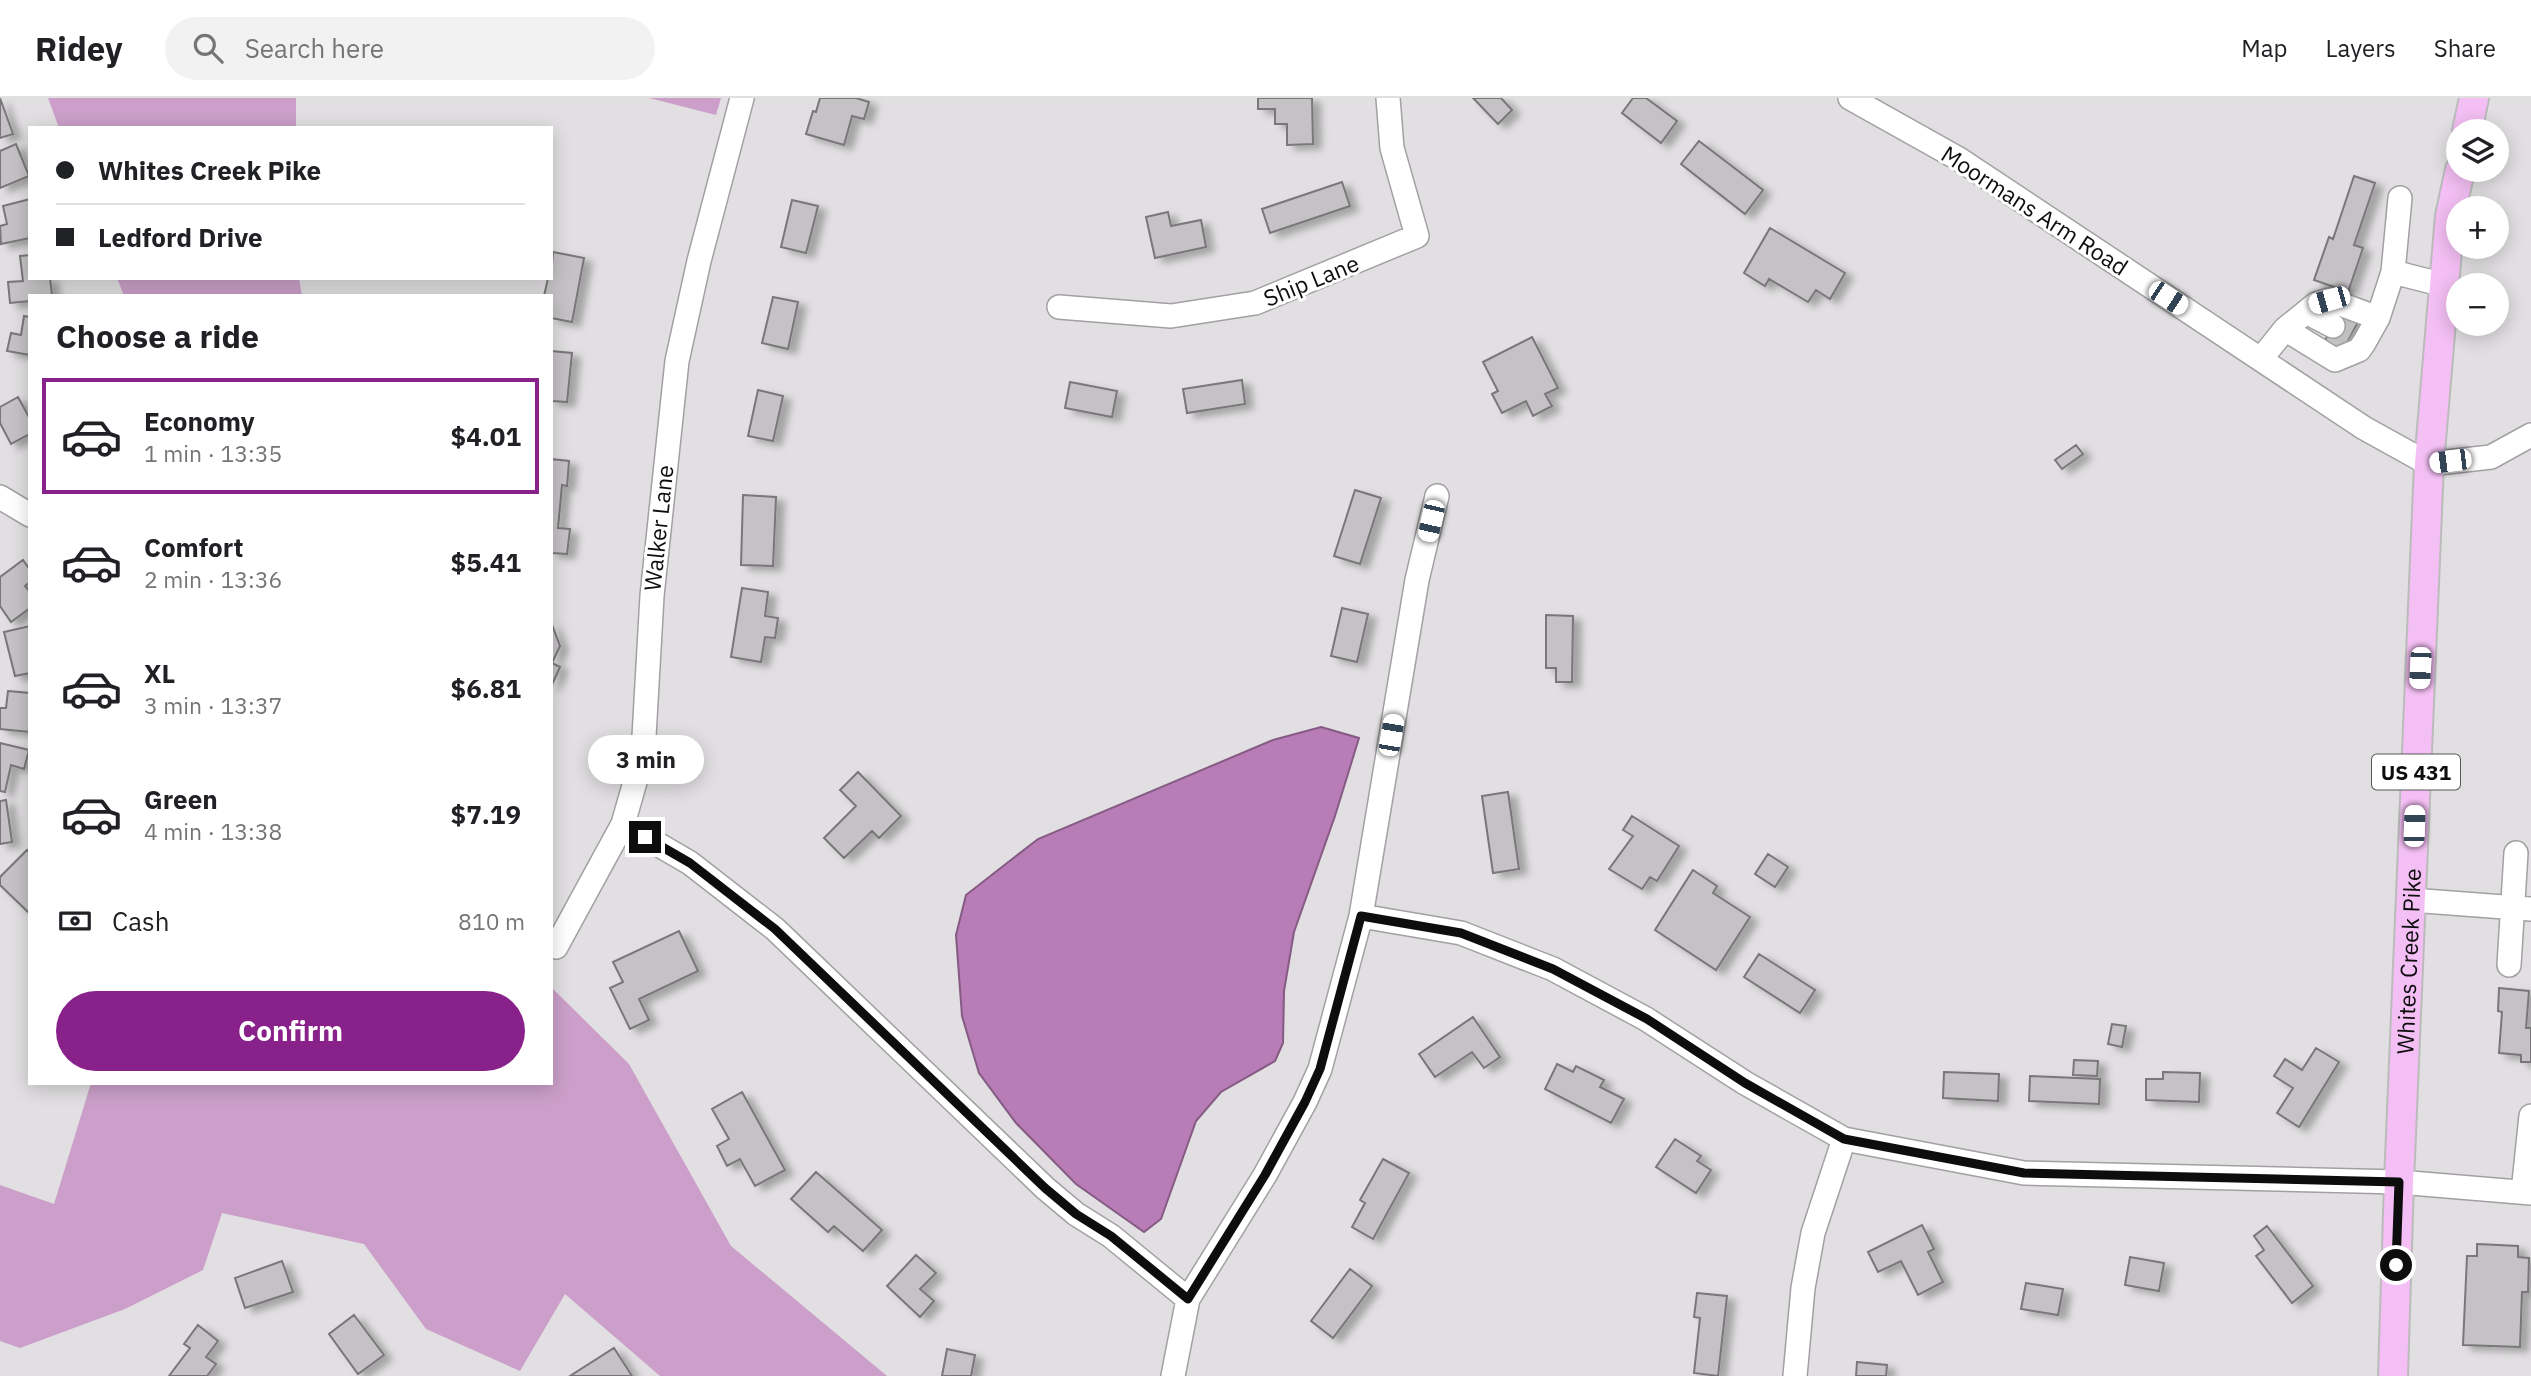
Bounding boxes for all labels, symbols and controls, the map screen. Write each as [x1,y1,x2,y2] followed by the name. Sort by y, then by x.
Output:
[165,17,655,80] search box
[35,27,123,70] text: Ridey
[189,29,227,67] icon: search
[245,31,384,65] text: Search here
[2241,32,2288,64] text: Map
[2326,32,2396,64] text: Layers
[2434,32,2496,64] text: Share
[2446,119,2509,336] map controls
[2446,119,2509,182] button: layers
[1936,138,2134,282] street label: Moormans Arm Road
[98,153,321,187] text: Whites Creek Pike
[2446,196,2509,259] button: +
[98,220,263,254] text: Ledford Drive
[1259,247,1363,313] street label: Ship Lane
[2446,273,2509,336] button: −
[2145,278,2192,318] car
[2306,284,2353,316] car
[56,315,259,357] text: Choose a ride
[144,404,255,438] text: Economy
[60,405,123,468] icon: car
[451,419,521,453] text: $4.01
[144,438,282,468] text: 1 min · 13:35
[2428,448,2473,474] car
[636,464,680,592] street label: Walker Lane
[1417,498,1446,544] car
[144,530,243,564] text: Comfort
[60,531,123,594] icon: car
[451,545,521,579] text: $5.41
[144,564,282,594] text: 2 min · 13:36
[2409,646,2432,690] car
[144,656,175,690] text: XL
[60,657,123,720] icon: car
[451,671,521,705] text: $6.81
[144,690,282,720] text: 3 min · 13:37
[1378,712,1405,758] car
[587,736,703,784] callout: 3 min
[616,744,676,774] text: 3 min
[2372,754,2460,790] road number: US 431
[144,782,218,816] text: Green
[60,783,123,846] icon: car
[451,797,521,831] text: $7.19
[2403,805,2426,847] car
[144,816,282,846] text: 4 min · 13:38
[629,821,661,853] route end
[2389,868,2427,1055] street label: Whites Creek Pike
[56,902,94,940] icon: cash
[112,904,169,938] text: Cash
[458,906,525,936] text: 810 m
[56,991,525,1071] button: Confirm
[2380,1249,2412,1281] route start

